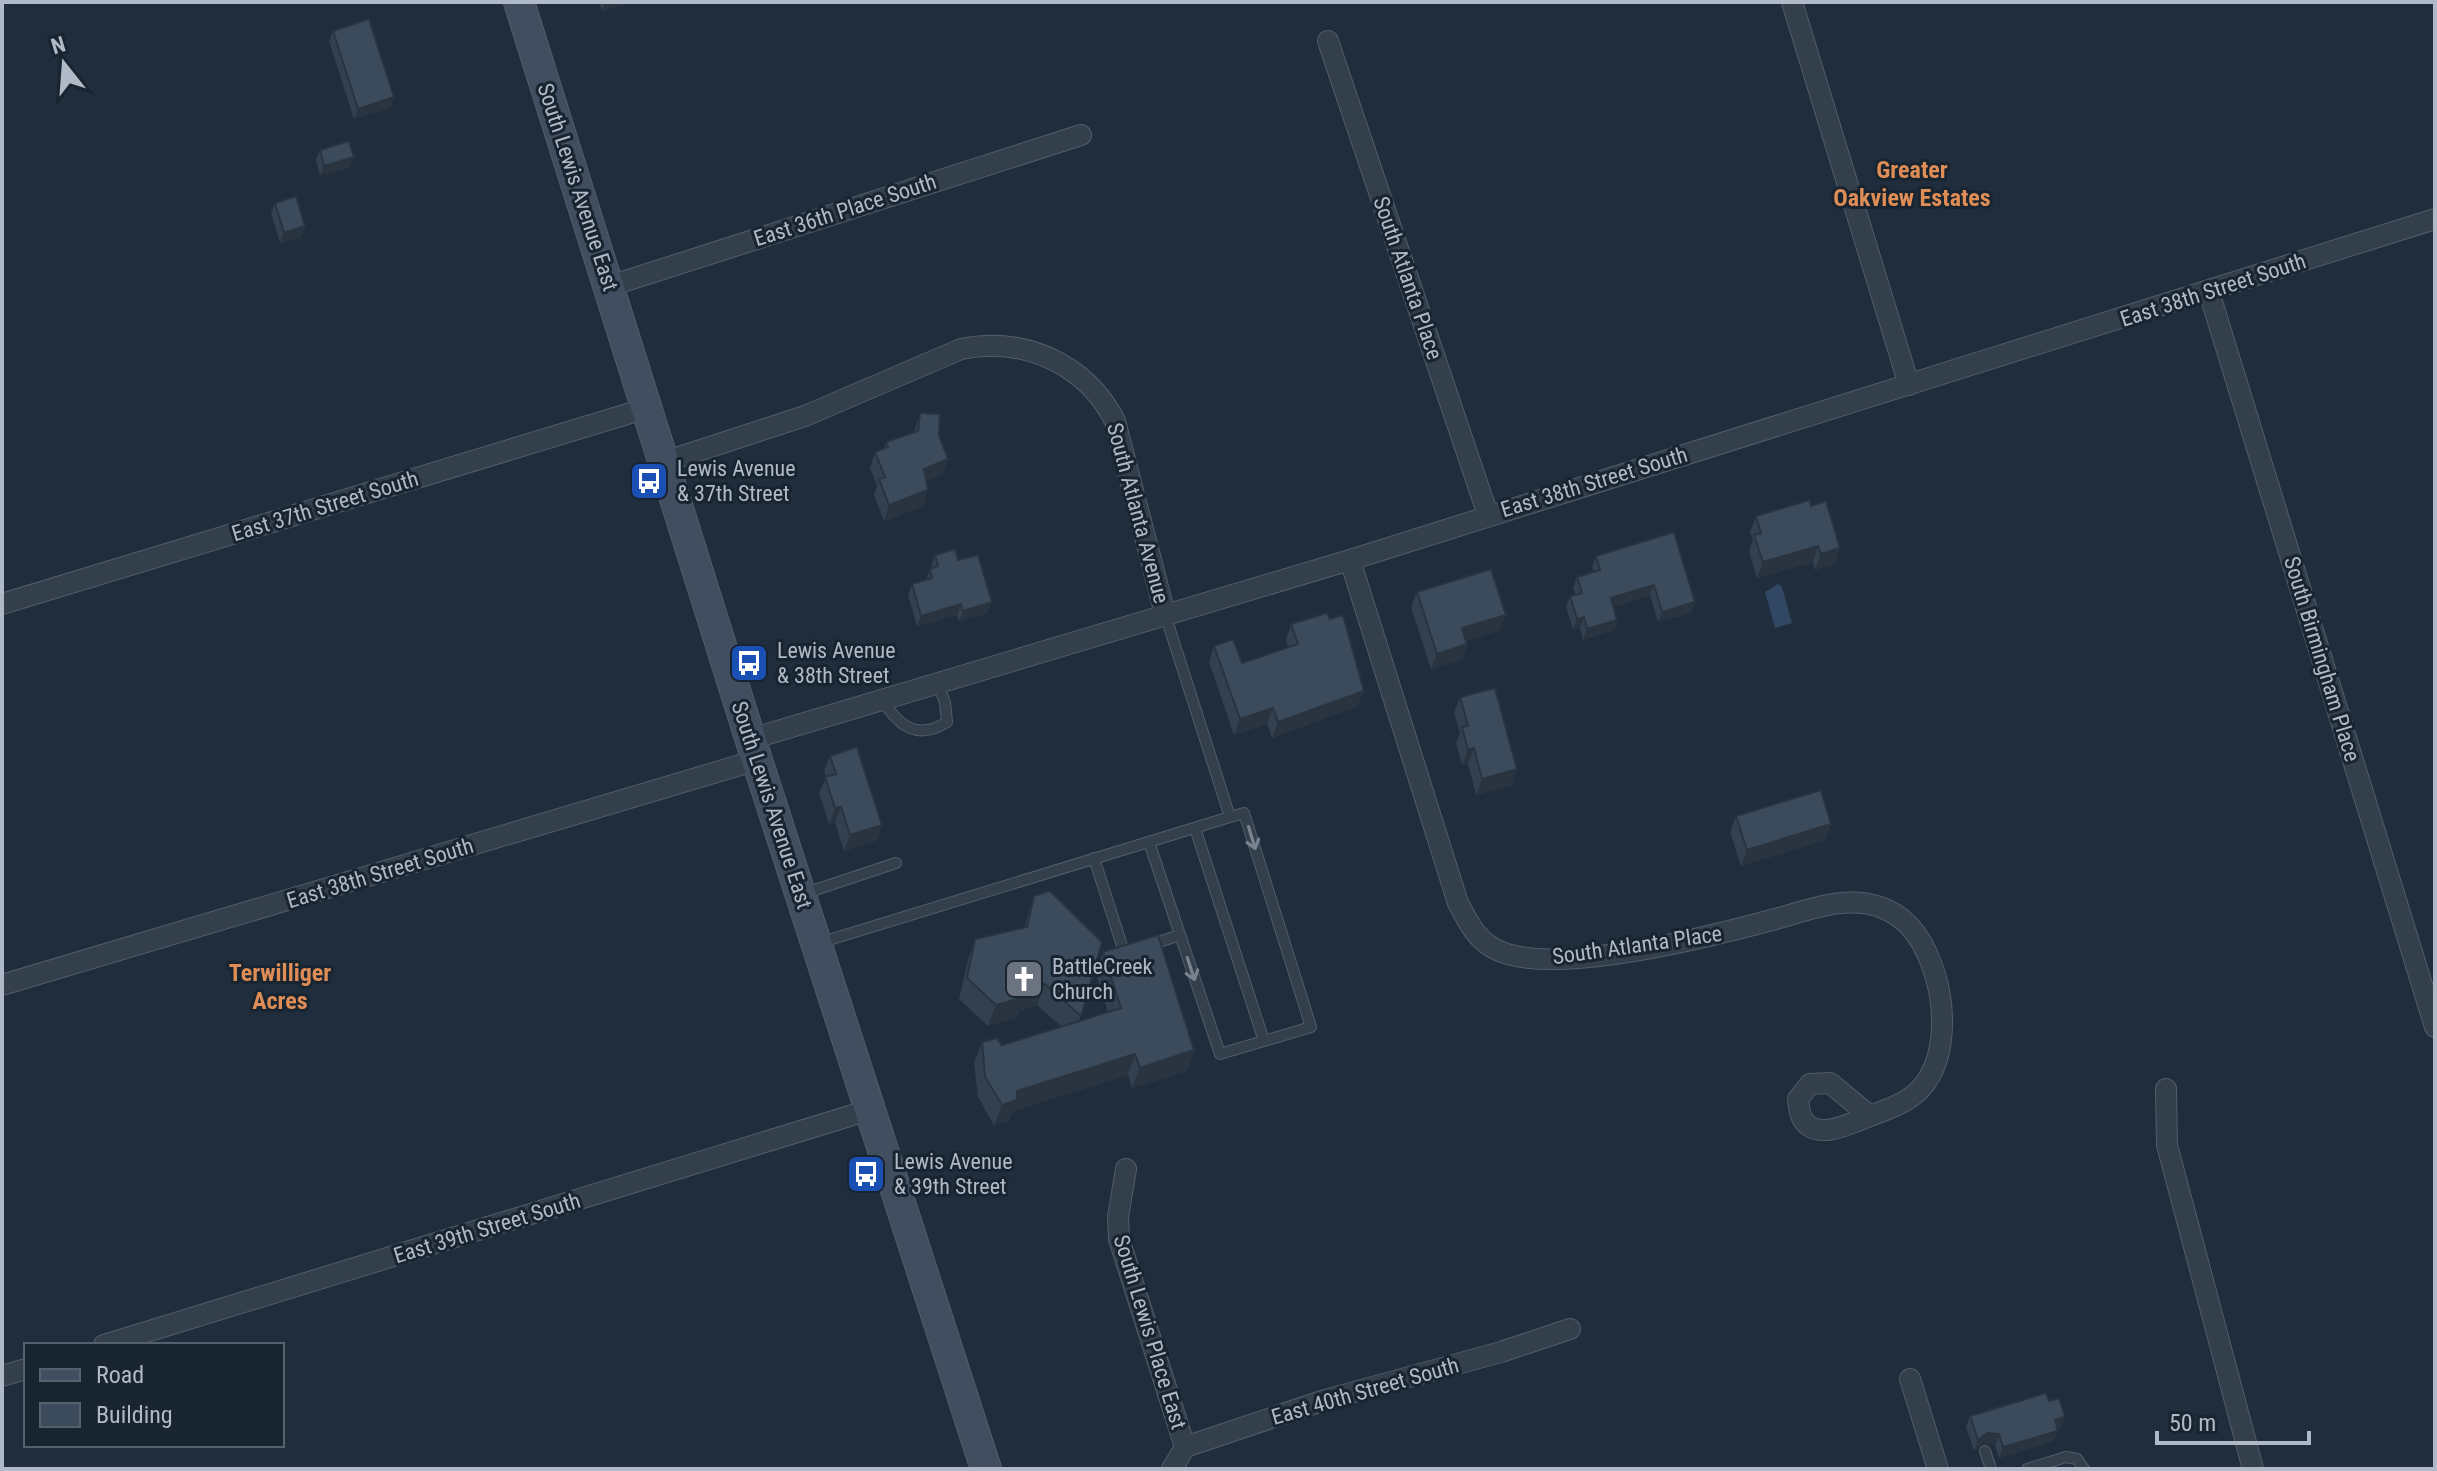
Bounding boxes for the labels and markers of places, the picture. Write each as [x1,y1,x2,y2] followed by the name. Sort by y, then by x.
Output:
[677,456,796,506] place label: Lewis Avenue & 37th Street
[628,460,670,502] bus stop icon: Lewis Avenue & 37th Street
[777,638,896,688] place label: Lewis Avenue & 38th Street
[728,642,770,684] bus stop icon: Lewis Avenue & 38th Street
[1052,954,1153,1004] place label: BattleCreek Church
[1003,958,1045,1000] church icon: BattleCreek Church
[894,1149,1013,1199] place label: Lewis Avenue & 39th Street
[845,1153,887,1195] bus stop icon: Lewis Avenue & 39th Street

